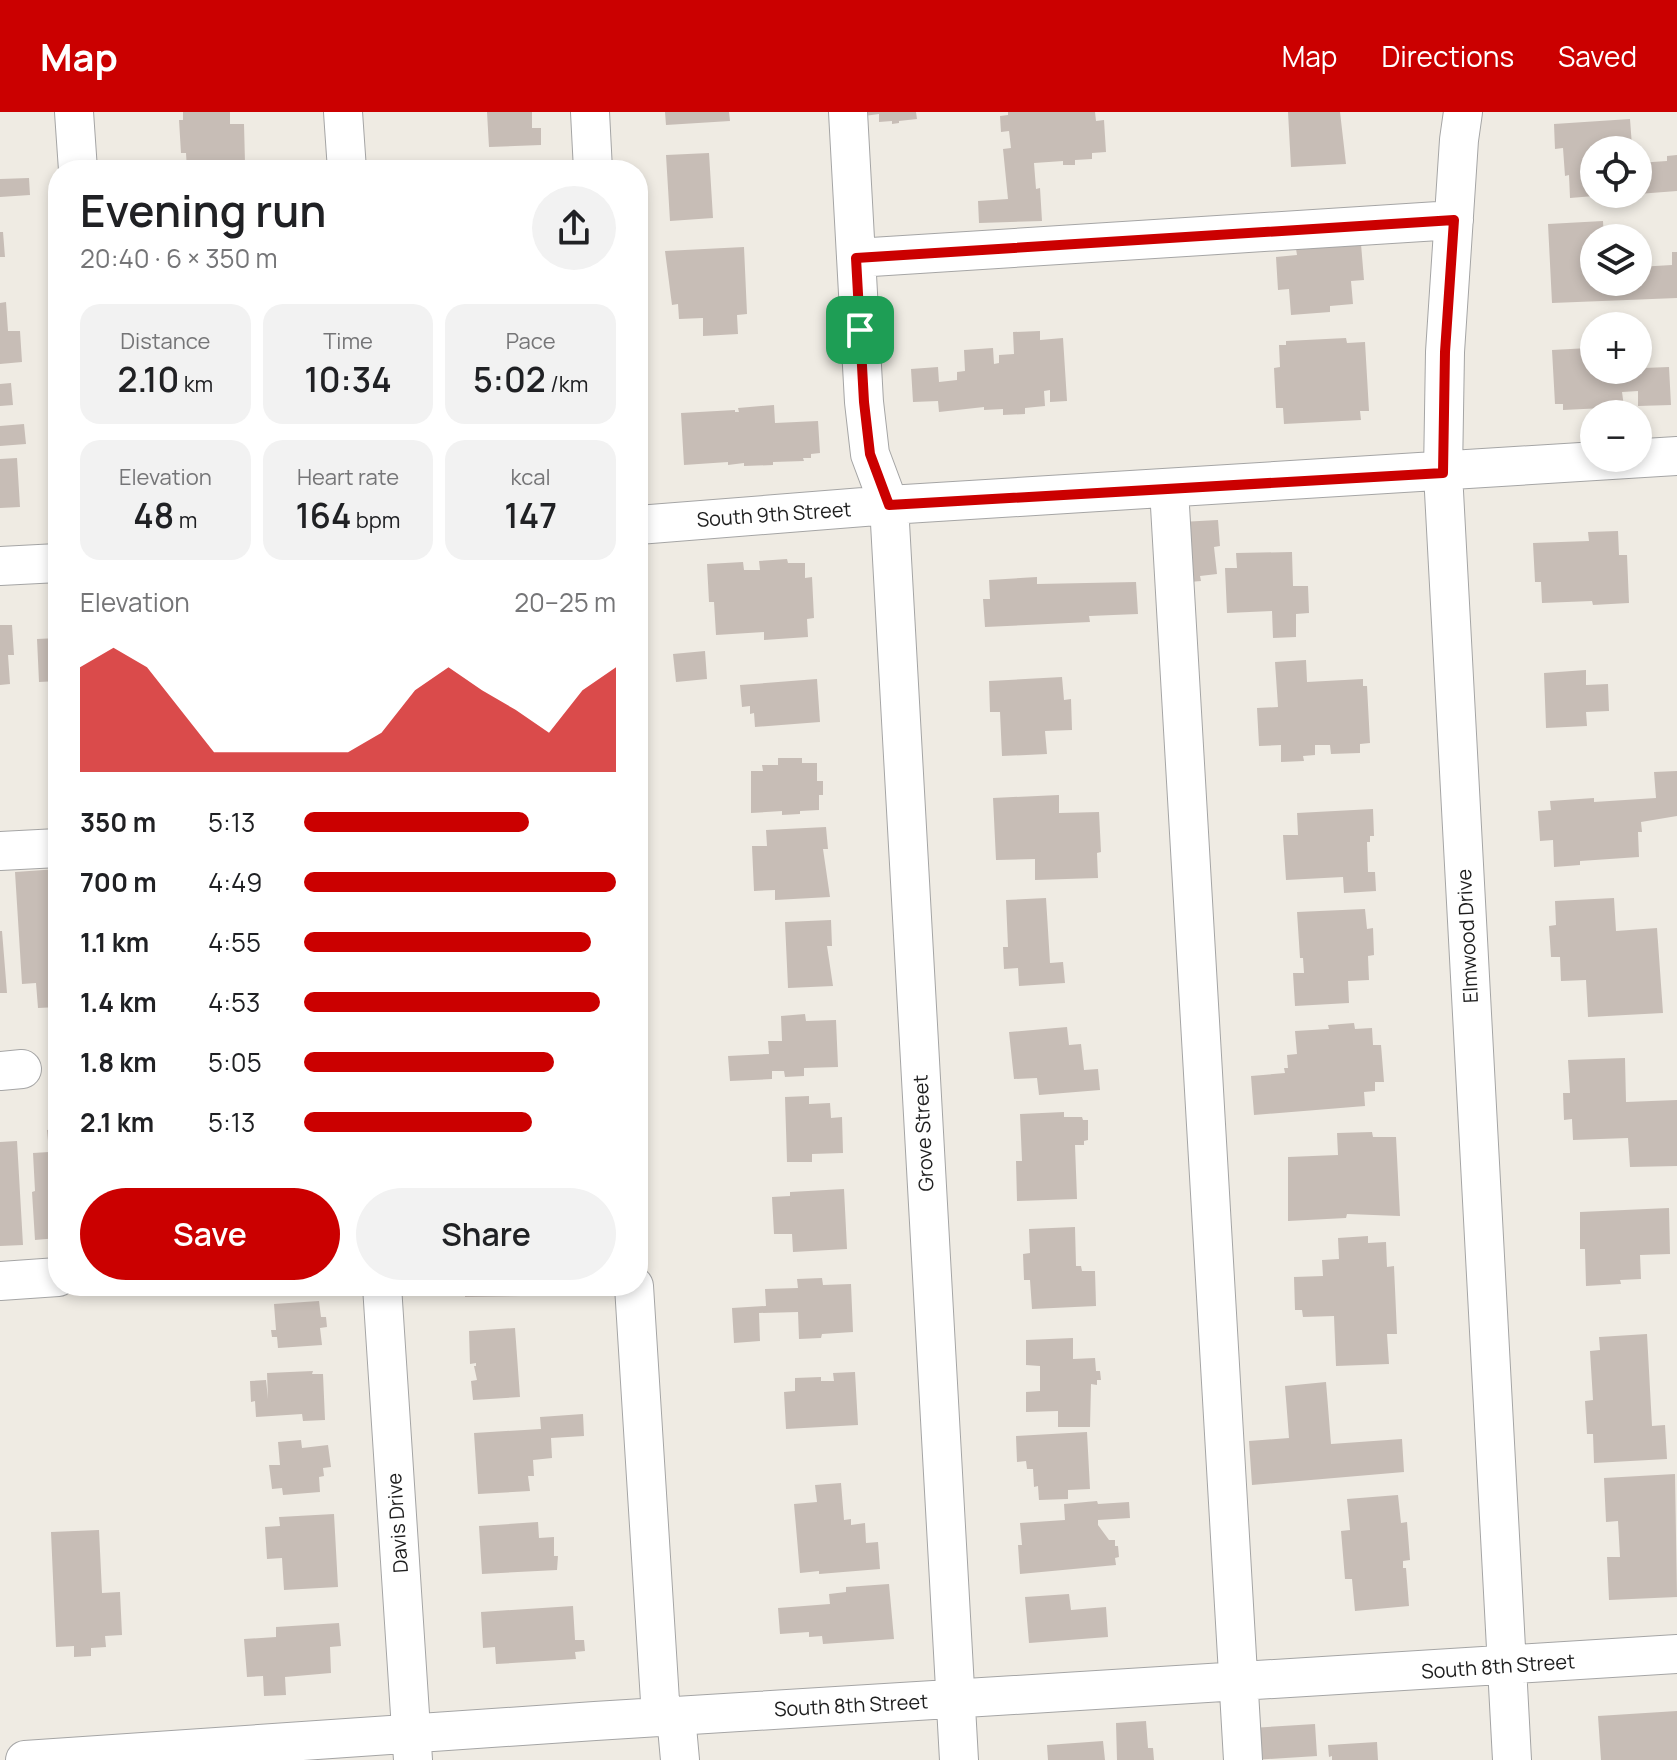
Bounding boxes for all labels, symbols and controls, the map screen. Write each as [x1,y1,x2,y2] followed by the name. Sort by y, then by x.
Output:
[40,30,118,82] text: Map
[1282,37,1337,75] text: Map
[1381,37,1514,75] text: Directions
[1558,37,1637,75] text: Saved
[1580,136,1652,472] map controls
[1580,136,1652,208] button: locate
[80,180,326,240] text: Evening run
[532,186,616,270] button: share
[1580,224,1652,296] button: layers
[80,240,278,276] text: 20:40 · 6 × 350 m
[826,296,894,364] pin
[838,308,882,352] icon: arrive
[1580,312,1652,384] button: +
[120,326,210,356] text: Distance
[323,326,373,356] text: Time
[506,326,556,356] text: Pace
[117,356,179,402] text: 2.10
[304,356,392,402] text: 10:34
[473,356,546,402] text: 5:02
[179,369,213,399] text: km
[546,369,588,399] text: /km
[1580,400,1652,472] button: −
[119,462,212,492] text: Elevation
[297,462,399,492] text: Heart rate
[511,462,551,492] text: kcal
[133,492,174,538] text: 48
[295,492,351,538] text: 164
[504,492,557,538] text: 147
[696,495,852,533] street label: South 9th Street
[174,505,197,535] text: m
[351,505,401,535] text: bpm
[80,584,190,620] text: Elevation
[514,584,616,620] text: 20–25 m
[80,804,156,840] text: 350 m
[208,804,255,840] text: 5:13
[80,864,157,900] text: 700 m
[208,864,262,900] text: 4:49
[1450,868,1484,1004] street label: Elmwood Drive
[80,924,149,960] text: 1.1 km
[208,924,261,960] text: 4:55
[80,984,157,1020] text: 1.4 km
[208,984,261,1020] text: 4:53
[80,1044,157,1080] text: 1.8 km
[208,1044,262,1080] text: 5:05
[906,1074,940,1192] street label: Grove Street
[80,1104,154,1140] text: 2.1 km
[208,1104,255,1140] text: 5:13
[80,1188,340,1280] button: Save
[356,1188,616,1280] button: Share
[380,1472,414,1574] street label: Davis Drive
[1420,1647,1576,1685] street label: South 8th Street
[773,1687,929,1723] street label: South 8th Street

